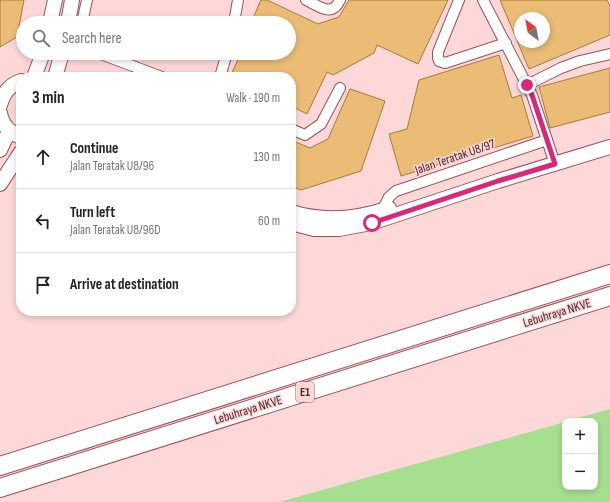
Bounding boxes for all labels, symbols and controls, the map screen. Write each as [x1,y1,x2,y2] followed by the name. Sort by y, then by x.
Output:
[514,12,550,48] north arrow
[16,16,296,60] search box
[30,27,52,49] icon: search
[62,29,122,48] text: Search here
[518,76,536,94] route end
[32,88,65,108] text: 3 min
[226,90,280,106] text: Walk · 190 m
[412,136,498,179] street label: Jalan Teratak U8/97
[70,139,119,158] text: Continue
[32,146,54,168] icon: ahead
[254,149,280,165] text: 130 m
[70,158,154,174] text: Jalan Teratak U8/96
[70,203,115,222] text: Turn left
[32,210,54,232] icon: left
[258,213,280,229] text: 60 m
[363,214,381,232] route start
[70,222,161,238] text: Jalan Teratak U8/96D
[32,274,54,296] icon: arrive
[70,275,179,294] text: Arrive at destination
[521,295,593,331] street label: Lebuhraya NKVE
[296,382,314,402] road number: E1
[212,392,284,428] street label: Lebuhraya NKVE
[562,418,598,490] map controls
[562,418,598,454] button: +
[562,454,598,490] button: −

